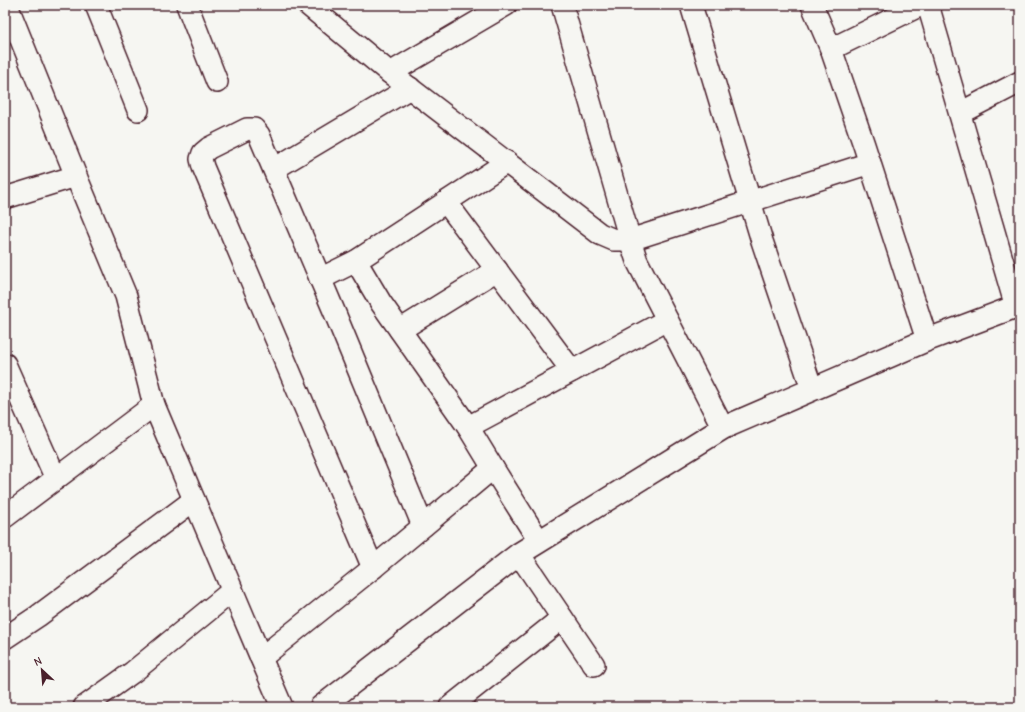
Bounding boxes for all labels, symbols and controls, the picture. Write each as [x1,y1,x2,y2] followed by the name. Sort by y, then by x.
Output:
[22,650,62,690] north arrow
[32,654,44,669] text: N

